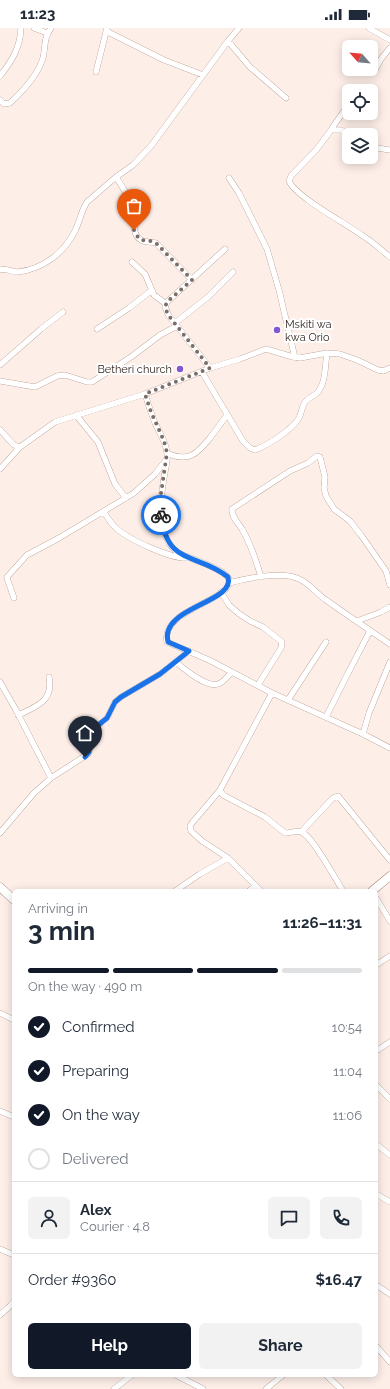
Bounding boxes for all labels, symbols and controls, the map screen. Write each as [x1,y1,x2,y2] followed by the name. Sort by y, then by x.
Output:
[20,5,55,23] text: 11:23
[342,40,378,76] north arrow
[342,40,378,164] map controls
[342,84,378,120] button: locate
[342,128,378,164] button: layers
[117,189,151,230] pin
[123,195,145,217] icon: bag
[285,318,332,344] place label: Mskiti wa kwa Orio
[272,325,282,335] marker: Mskiti wa kwa Orio
[98,363,172,376] place label: Betheri church
[175,364,185,374] marker: Betheri church
[141,495,181,535] courier
[150,504,172,526] icon: bike
[68,716,102,757] pin
[74,722,96,744] icon: home
[28,901,88,916] text: Arriving in
[283,914,362,932] text: 11:26–11:31
[28,916,95,946] text: 3 min
[28,979,142,994] text: On the way · 490 m
[28,1016,50,1038] icon: check
[62,1018,135,1036] text: Confirmed
[332,1020,362,1035] text: 10:54
[28,1060,50,1082] icon: check
[62,1062,129,1080] text: Preparing
[333,1064,362,1079] text: 11:04
[28,1104,50,1126] icon: check
[62,1106,140,1124] text: On the way
[333,1108,362,1123] text: 11:06
[62,1150,129,1168] text: Delivered
[28,1197,70,1239] button: person
[268,1197,310,1239] button: chat
[320,1197,362,1239] button: phone
[80,1201,111,1219] text: Alex
[80,1219,150,1234] text: Courier · 4.8
[28,1271,116,1289] text: Order #9360
[316,1271,362,1289] text: $16.47
[28,1323,191,1369] button: Help
[199,1323,362,1369] button: Share

